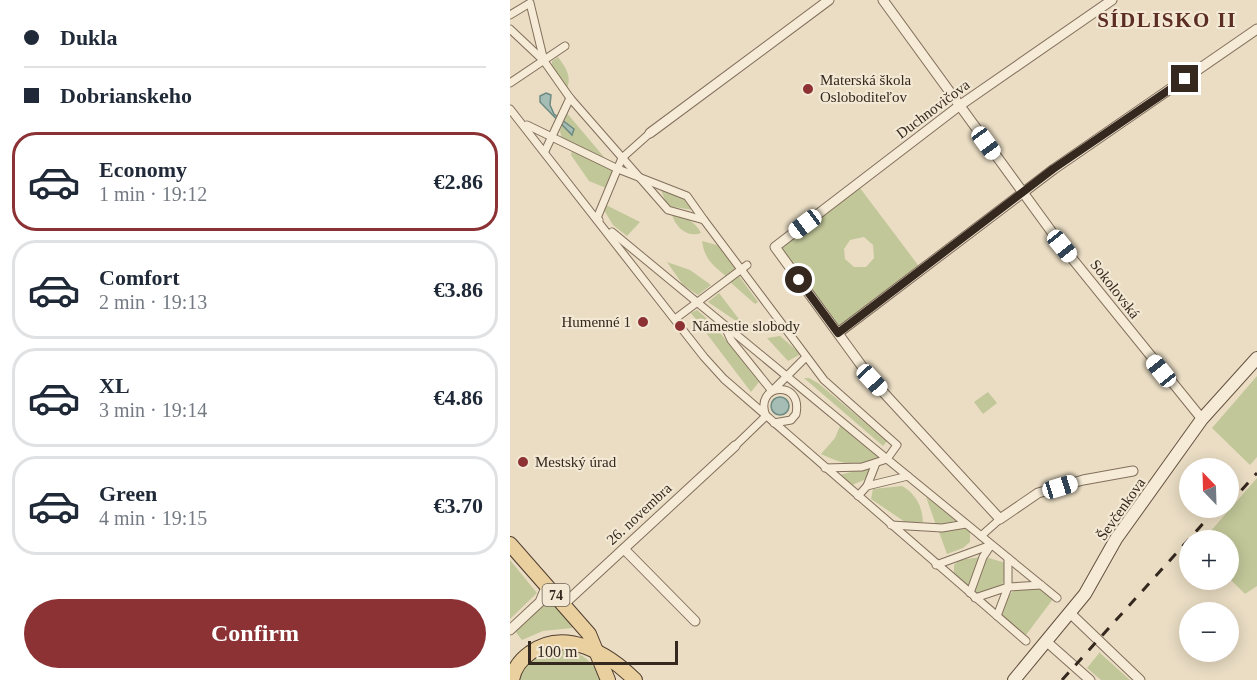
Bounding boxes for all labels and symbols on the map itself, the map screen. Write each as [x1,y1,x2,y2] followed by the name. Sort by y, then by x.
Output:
[1097,8,1237,32] district label: SÍDLISKO II
[1171,65,1198,92] route end
[820,72,912,105] place label: Materská škola Osloboditeľov
[893,76,973,142] street label: Duchnovičova
[801,82,815,96] marker: Materská škola Osloboditeľov
[968,123,1004,163] car
[785,206,825,242] car
[1044,226,1080,266] car
[1087,256,1143,322] street label: Sokolovská
[785,266,812,293] route start
[561,314,631,330] place label: Humenné 1
[636,315,650,329] marker: Humenné 1
[692,318,800,334] place label: Námestie slobody
[673,319,687,333] marker: Námestie slobody
[1143,351,1179,391] car
[853,361,891,399] car
[535,454,617,470] place label: Mestský úrad
[516,455,530,469] marker: Mestský úrad
[1179,458,1239,518] north arrow
[1040,473,1080,501] car
[1094,474,1149,543] street label: Ševčenkova
[603,480,675,548] street label: 26. novembra
[542,584,570,606] road number: 74
[528,638,678,666] scale bar

